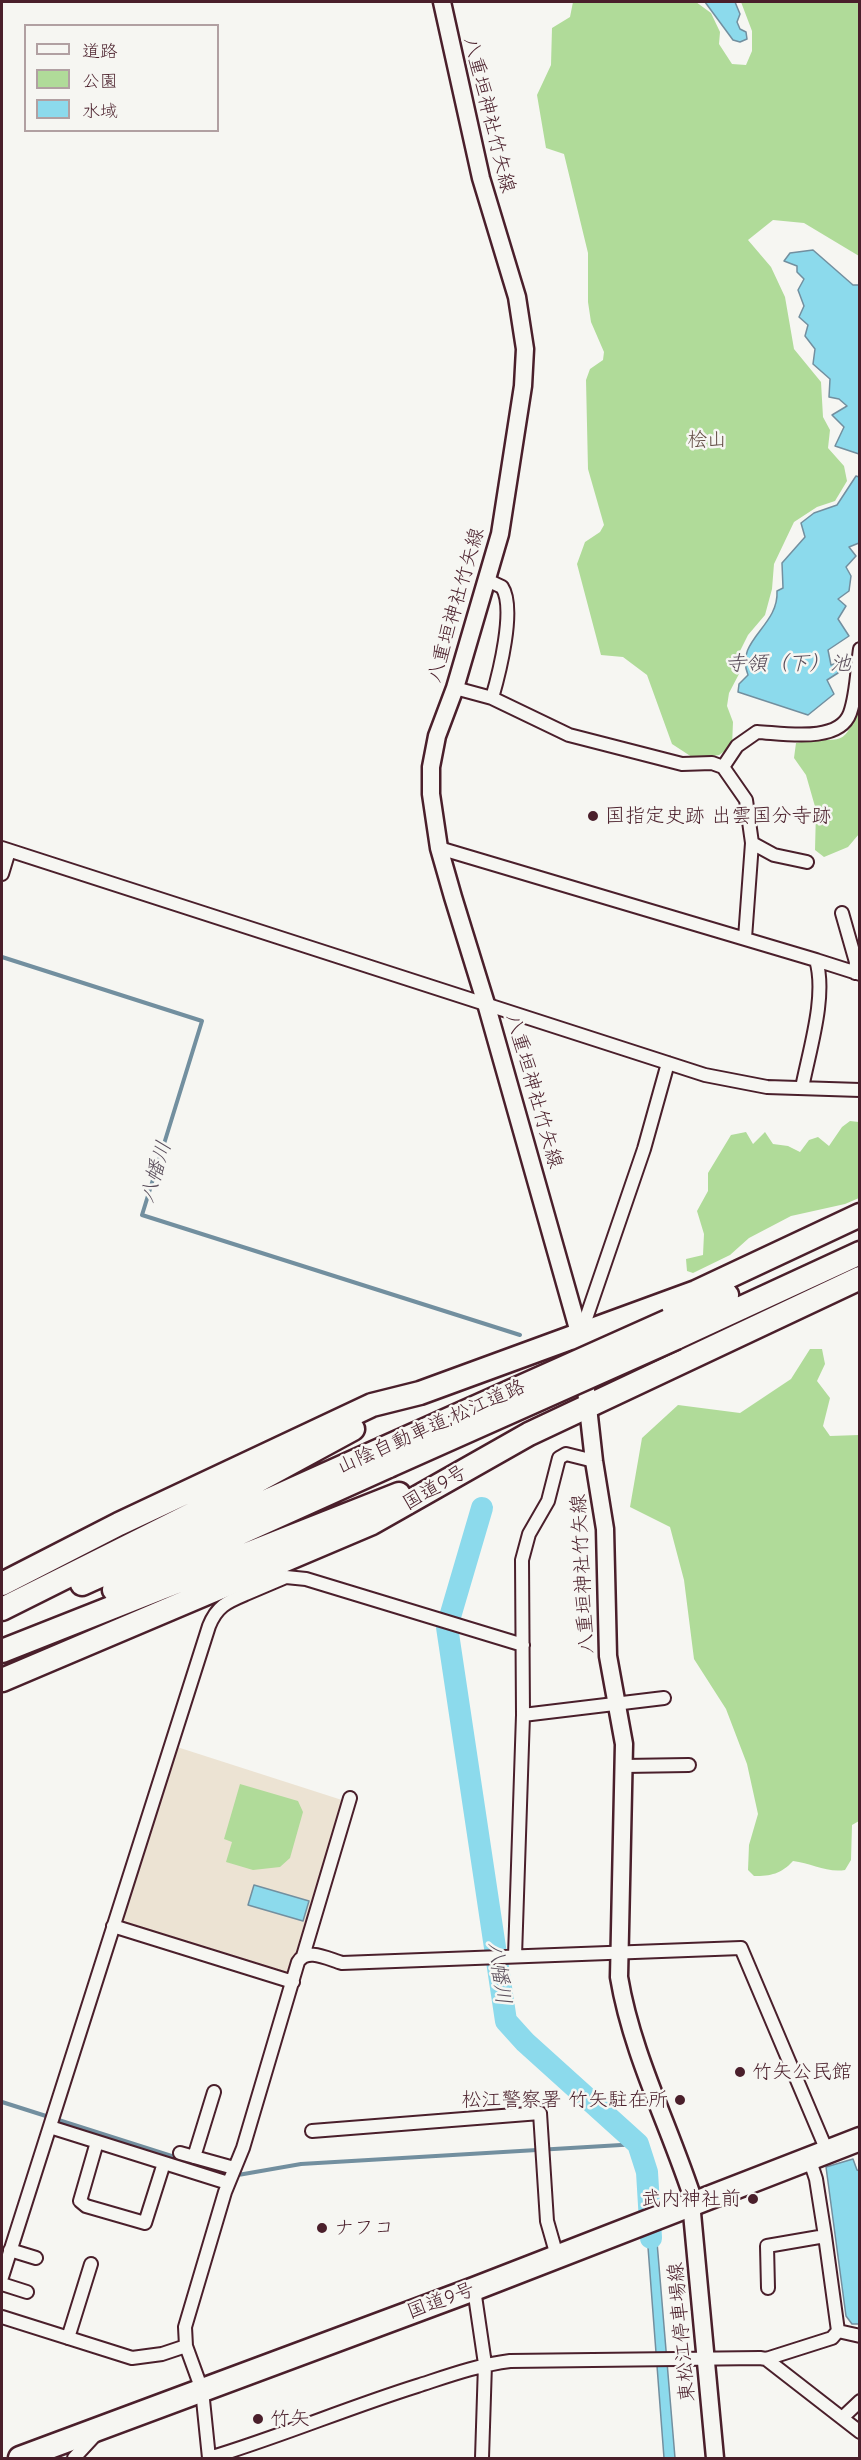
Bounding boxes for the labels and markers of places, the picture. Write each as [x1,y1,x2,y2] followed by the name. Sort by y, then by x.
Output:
[605,804,832,828] place label: 国指定史跡 出雲国分寺跡
[586,809,600,823] marker: 国指定史跡 出雲国分寺跡
[752,2060,852,2084] place label: 竹矢公民館
[733,2065,747,2079] marker: 竹矢公民館
[461,2088,668,2112] place label: 松江警察署 竹矢駐在所
[673,2093,687,2107] marker: 松江警察署 竹矢駐在所
[641,2187,741,2211] place label: 武内神社前
[746,2192,760,2206] marker: 武内神社前
[334,2216,394,2240] place label: ナフコ
[315,2221,329,2235] marker: ナフコ
[270,2407,310,2431] place label: 竹矢
[251,2412,265,2426] marker: 竹矢

